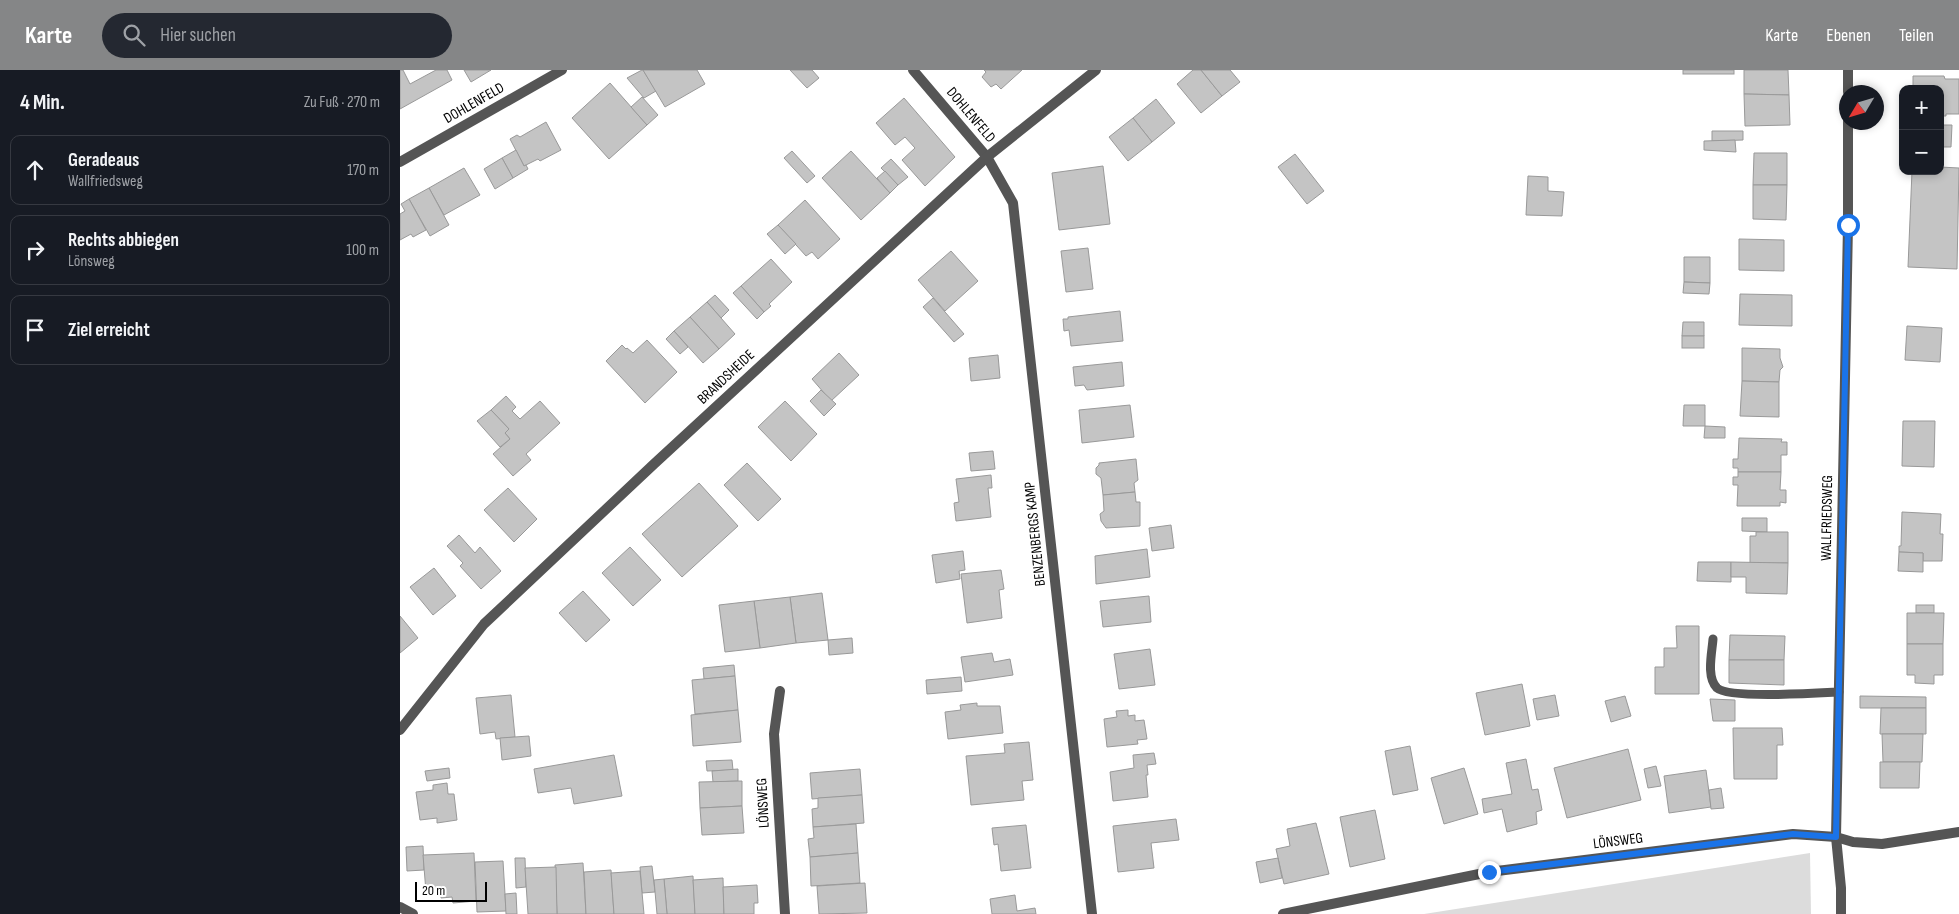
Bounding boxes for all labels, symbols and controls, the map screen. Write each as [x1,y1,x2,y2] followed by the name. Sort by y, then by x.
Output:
[102,13,452,58] search box
[25,21,72,50] text: Karte
[120,21,148,49] icon: search
[160,24,236,47] text: Hier suchen
[1765,25,1798,46] text: Karte
[1826,25,1871,46] text: Ebenen
[1899,25,1934,46] text: Teilen
[440,78,508,128] street label: DOHLENFELD
[942,83,1000,147] street label: DOHLENFELD
[1839,85,1884,130] north arrow
[1899,85,1944,175] map controls
[1899,85,1944,130] button: +
[20,90,65,115] text: 4 Min.
[304,93,380,112] text: Zu Fuß · 270 m
[1899,130,1944,175] button: −
[68,149,139,172] text: Geradeaus
[21,156,49,184] icon: ahead
[347,161,379,180] text: 170 m
[68,172,143,191] text: Wallfriedsweg
[1837,214,1860,237] route start
[68,229,179,252] text: Rechts abbiegen
[21,236,49,264] icon: right
[346,241,379,260] text: 100 m
[68,252,115,271] text: Lönsweg
[21,316,49,344] icon: arrive
[68,319,150,342] text: Ziel erreicht
[693,346,759,408] street label: BRANDSHEIDE
[1817,475,1837,561] street label: WALLFRIEDSWEG
[1020,481,1050,587] street label: BENZENBERGS KAMP
[752,778,774,828] street label: LÖNSWEG
[1592,829,1644,853] street label: LÖNSWEG
[1478,861,1501,884] route end
[415,879,488,902] scale bar
[422,882,445,899] text: 20 m

